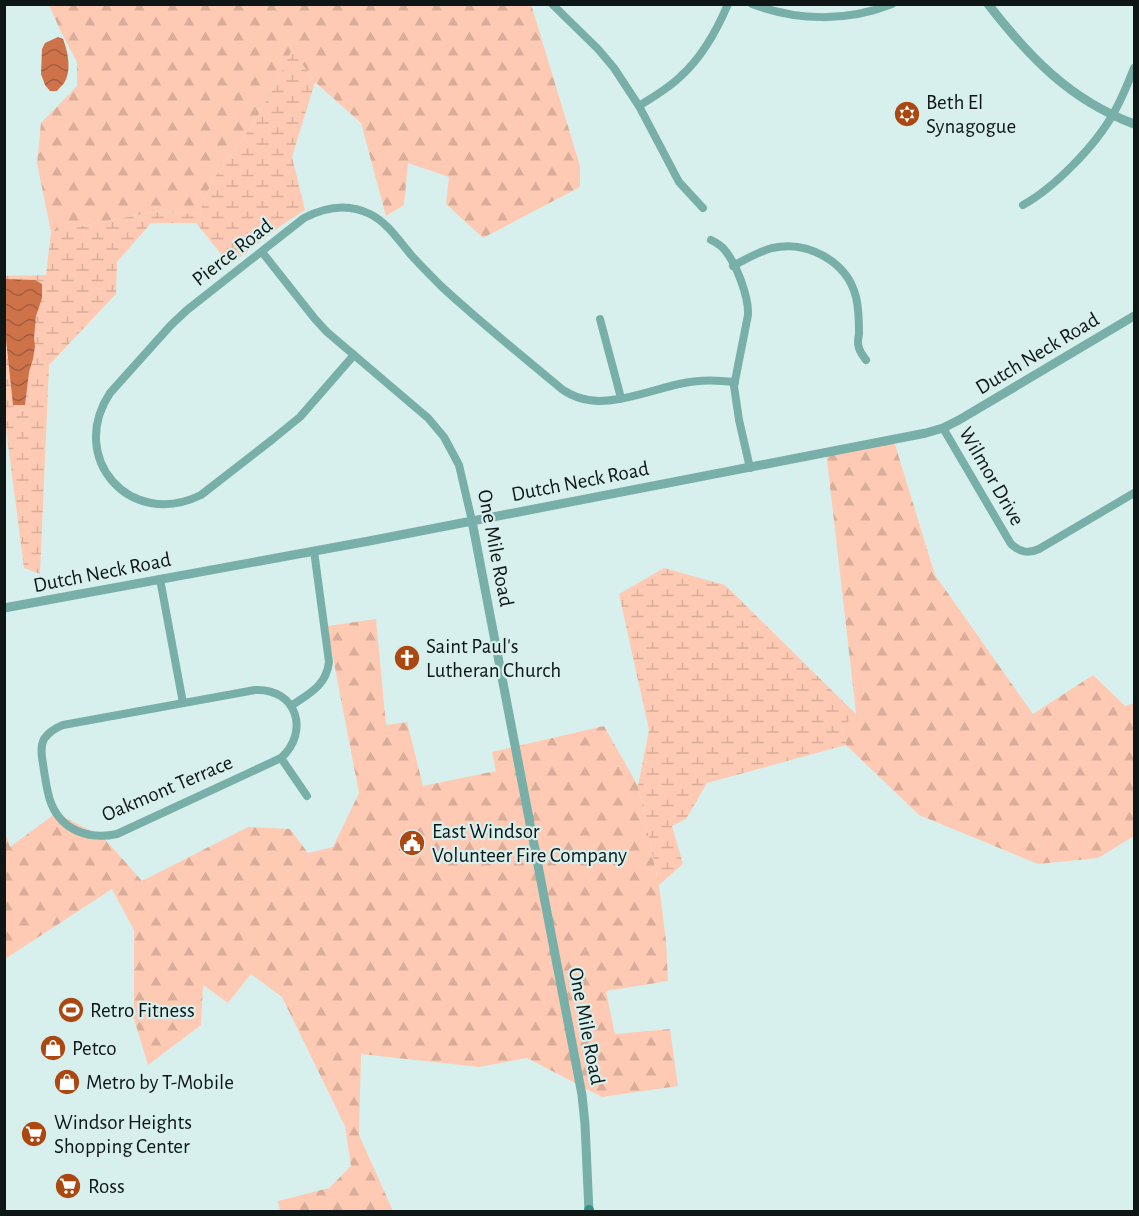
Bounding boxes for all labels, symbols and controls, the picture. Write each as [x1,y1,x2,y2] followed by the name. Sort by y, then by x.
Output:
[926,92,1016,137] place label: Beth El Synagogue
[892,99,922,129] synagogue icon: Beth El Synagogue
[188,215,276,290] street label: Pierce Road
[972,308,1103,398] street label: Dutch Neck Road
[955,423,1028,529] street label: Wilmor Drive
[510,458,651,505] street label: Dutch Neck Road
[474,488,517,609] street label: One Mile Road
[32,549,173,596] street label: Dutch Neck Road
[426,636,561,681] place label: Saint Paul's Lutheran Church
[392,643,422,673] church icon: Saint Paul's Lutheran Church
[99,751,236,825] street label: Oakmont Terrace
[432,821,627,866] place label: East Windsor Volunteer Fire Company
[397,828,427,858] public building icon: East Windsor Volunteer Fire Company
[565,966,608,1087] street label: One Mile Road
[56,995,86,1025] sports icon: Retro Fitness
[90,1000,195,1021] place label: Retro Fitness
[38,1033,68,1063] shop icon: Petco
[72,1038,117,1059] place label: Petco
[52,1067,82,1097] shop icon: Metro by T-Mobile
[86,1072,234,1093] place label: Metro by T-Mobile
[54,1112,192,1157] place label: Windsor Heights Shopping Center
[19,1119,49,1149] supermarket icon: Windsor Heights Shopping Center
[53,1171,83,1201] supermarket icon: Ross
[88,1176,125,1197] place label: Ross

